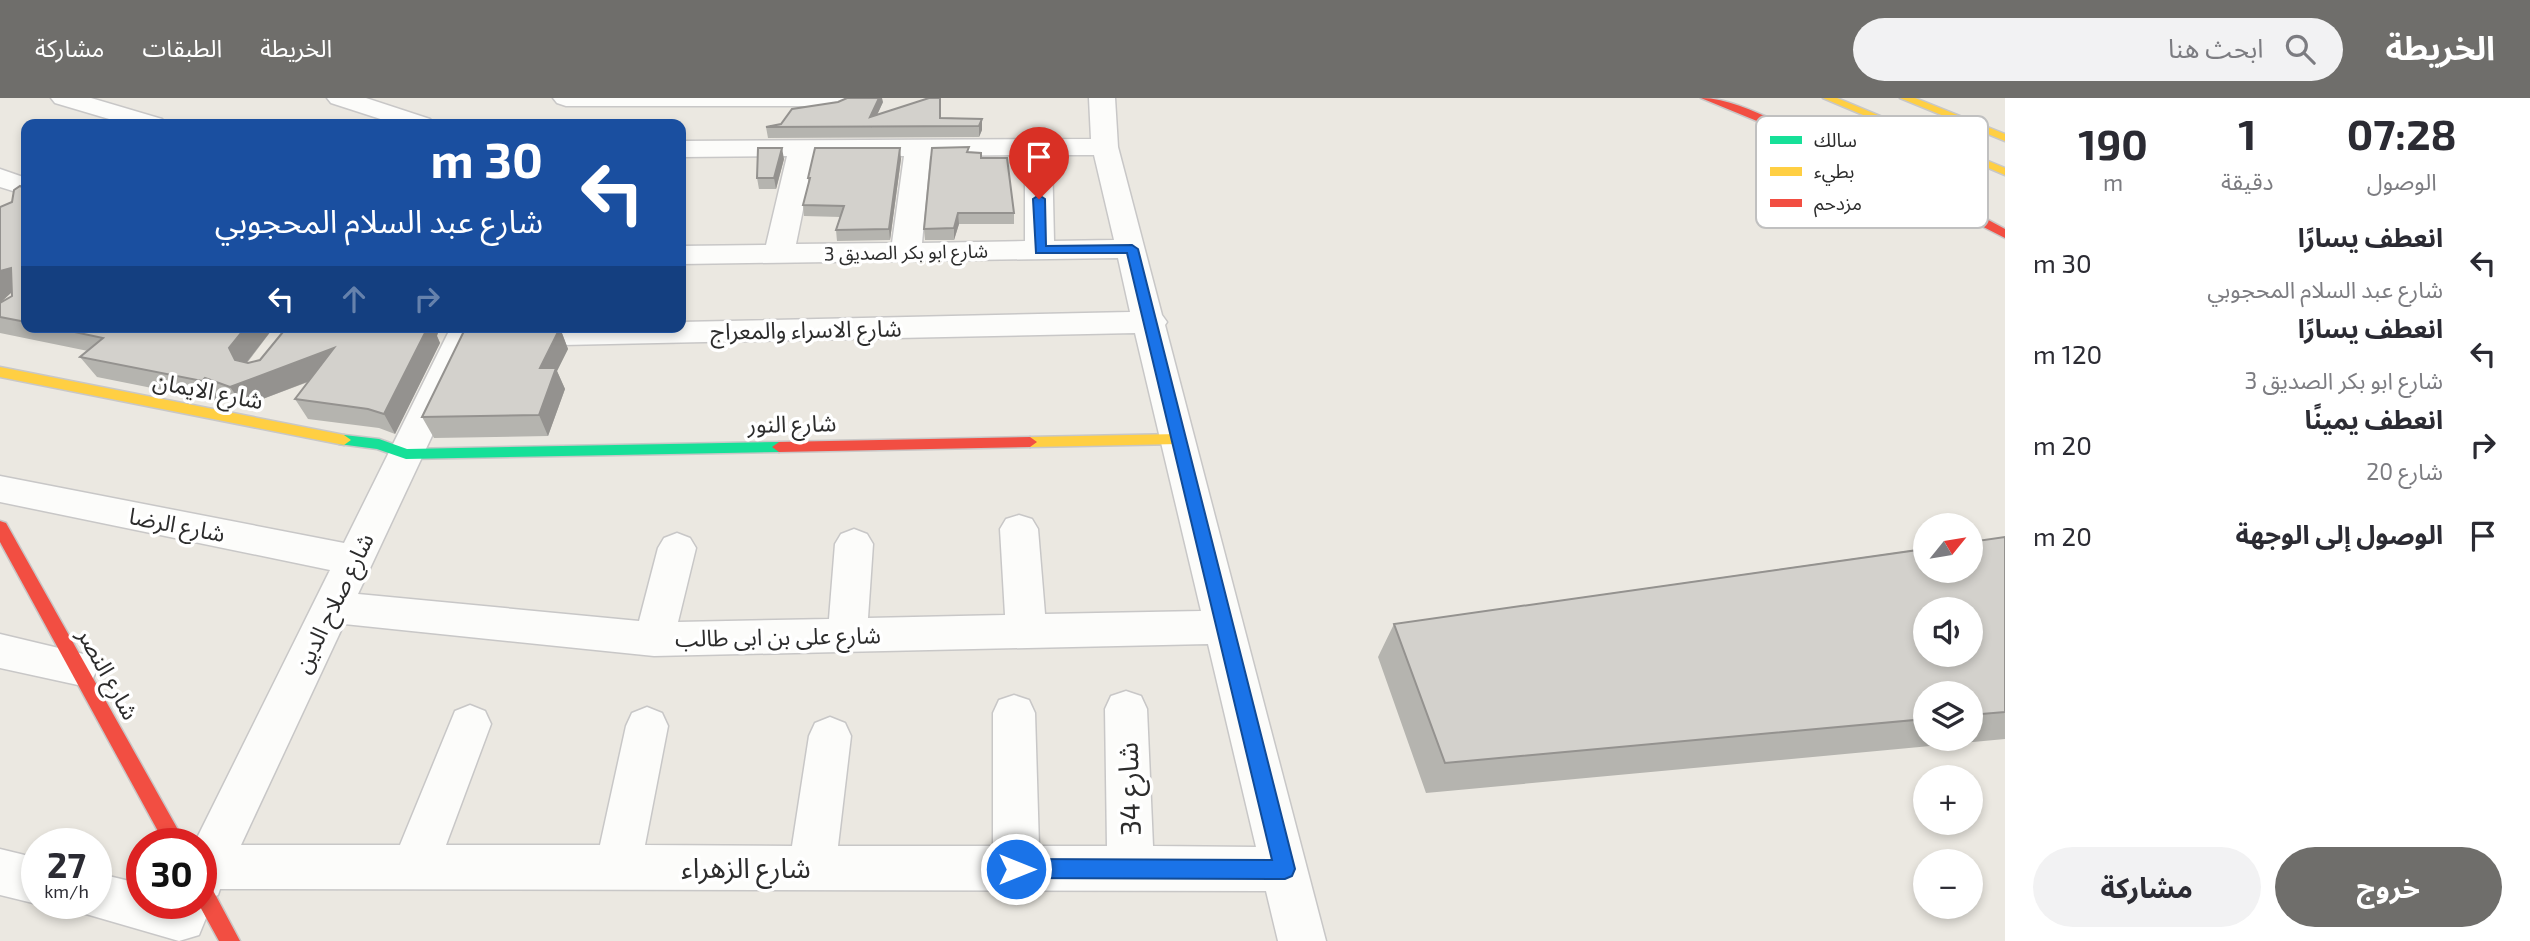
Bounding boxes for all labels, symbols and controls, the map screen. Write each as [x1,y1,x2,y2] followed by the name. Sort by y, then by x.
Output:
[1853,18,2343,81] search box
[2385,27,2495,67] text: الخريطة
[2281,30,2319,68] icon: search
[2168,32,2263,63] text: ابحث هنا
[35,33,104,62] text: مشاركة
[142,33,222,62] text: الطبقات
[260,33,332,62] text: الخريطة
[2238,108,2256,158] text: 1
[2347,108,2457,158] text: 07:28
[1756,116,1988,228] legend
[2078,118,2148,168] text: 190
[1009,127,1069,199] pin
[1814,128,1857,151] text: سالك
[431,129,543,188] text: 30 m
[1020,138,1058,176] icon: arrive
[567,147,658,238] icon: left
[1814,159,1854,186] text: بطيء
[2221,167,2273,195] text: دقيقة
[2367,167,2437,195] text: الوصول
[2103,168,2123,196] text: m
[1814,191,1862,218] text: مزدحم
[215,201,543,239] text: شارع عبد السلام المحجوبي
[2298,221,2443,252] text: انعطف يسارًا
[824,239,988,267] street label: شارع ابو بكر الصديق 3
[2464,244,2502,282] icon: left
[2033,247,2092,278] text: 30 m
[2207,275,2443,303] text: شارع عبد السلام المحجوبي
[262,280,300,318] icon: left
[335,280,373,318] icon: ahead
[408,280,446,318] icon: right
[2298,312,2443,343] text: انعطف يسارًا
[710,313,902,349] street label: شارع الاسراء والمعراج
[2464,335,2502,373] icon: left
[2033,338,2102,369] text: 120 m
[150,366,266,418] street label: شارع الايمان
[2244,366,2443,394] text: شارع ابو بكر الصديق 3
[2304,403,2443,434] text: انعطف يمينًا
[746,408,837,442] street label: شارع النور
[2464,426,2502,464] icon: right
[2033,429,2092,460] text: 20 m
[2366,457,2443,485] text: شارع 20
[126,501,228,551] street label: شارع الرضا
[1913,513,1983,583] north arrow
[1913,513,1983,919] map controls
[2464,517,2502,555] icon: arrive
[2235,518,2443,549] text: الوصول إلى الوجهة
[2033,520,2092,551] text: 20 m
[287,528,383,679] street label: شارع صلاح الدين
[1913,597,1983,667] button: sound
[675,620,881,656] street label: شارع على بن ابى طالب
[68,622,145,726] street label: شارع النصر
[1913,681,1983,751] button: layers
[1109,741,1152,836] street label: شارع 34
[1913,765,1983,835] button: +
[126,828,217,919] speed limit sign: 30
[979,832,1053,906] position arrow
[47,843,86,885] text: 27
[2033,847,2261,927] button: مشاركة
[2275,847,2502,927] button: خروج
[1913,849,1983,919] button: −
[681,850,811,889] street label: شارع الزهراء
[44,880,89,902] text: km/h

